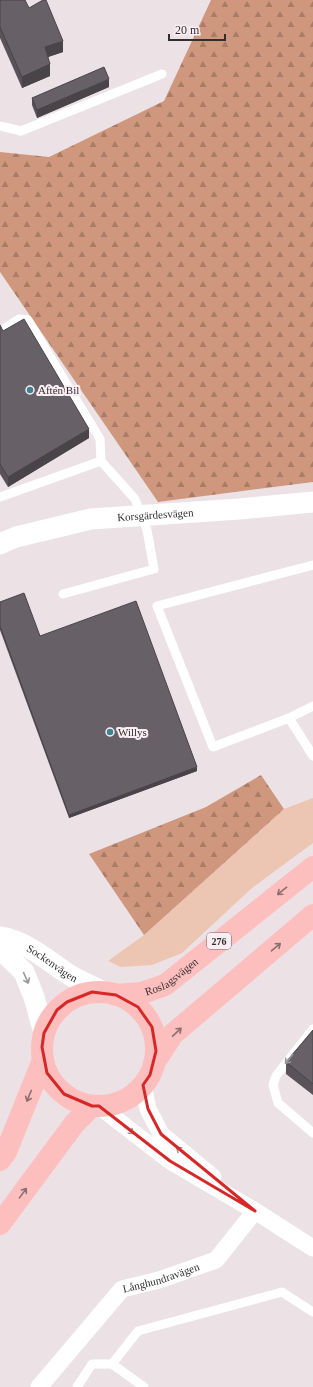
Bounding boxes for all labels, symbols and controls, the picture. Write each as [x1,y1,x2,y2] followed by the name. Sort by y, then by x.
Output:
[169,16,225,42] scale bar
[175,23,200,37] text: 20 m
[38,384,79,396] place label: Aftén Bil
[25,385,35,395] marker: Aftén Bil
[117,506,194,523] street label: Korsgärdesvägen
[118,726,147,738] place label: Willys
[105,727,115,737] marker: Willys
[277,886,288,895] one-way arrow
[207,933,231,949] road number: 276
[25,942,80,985] street label: Sockenvägen
[270,943,280,952] one-way arrow
[143,955,201,998] street label: Roslagsvägen
[23,971,30,983] one-way arrow
[172,1027,182,1036] one-way arrow
[284,1054,293,1065] one-way arrow
[24,1090,32,1102] one-way arrow
[124,1126,135,1134] one-way arrow
[176,1147,187,1156] one-way arrow
[19,1187,27,1198] one-way arrow
[121,1260,201,1295] street label: Långhundravägen

